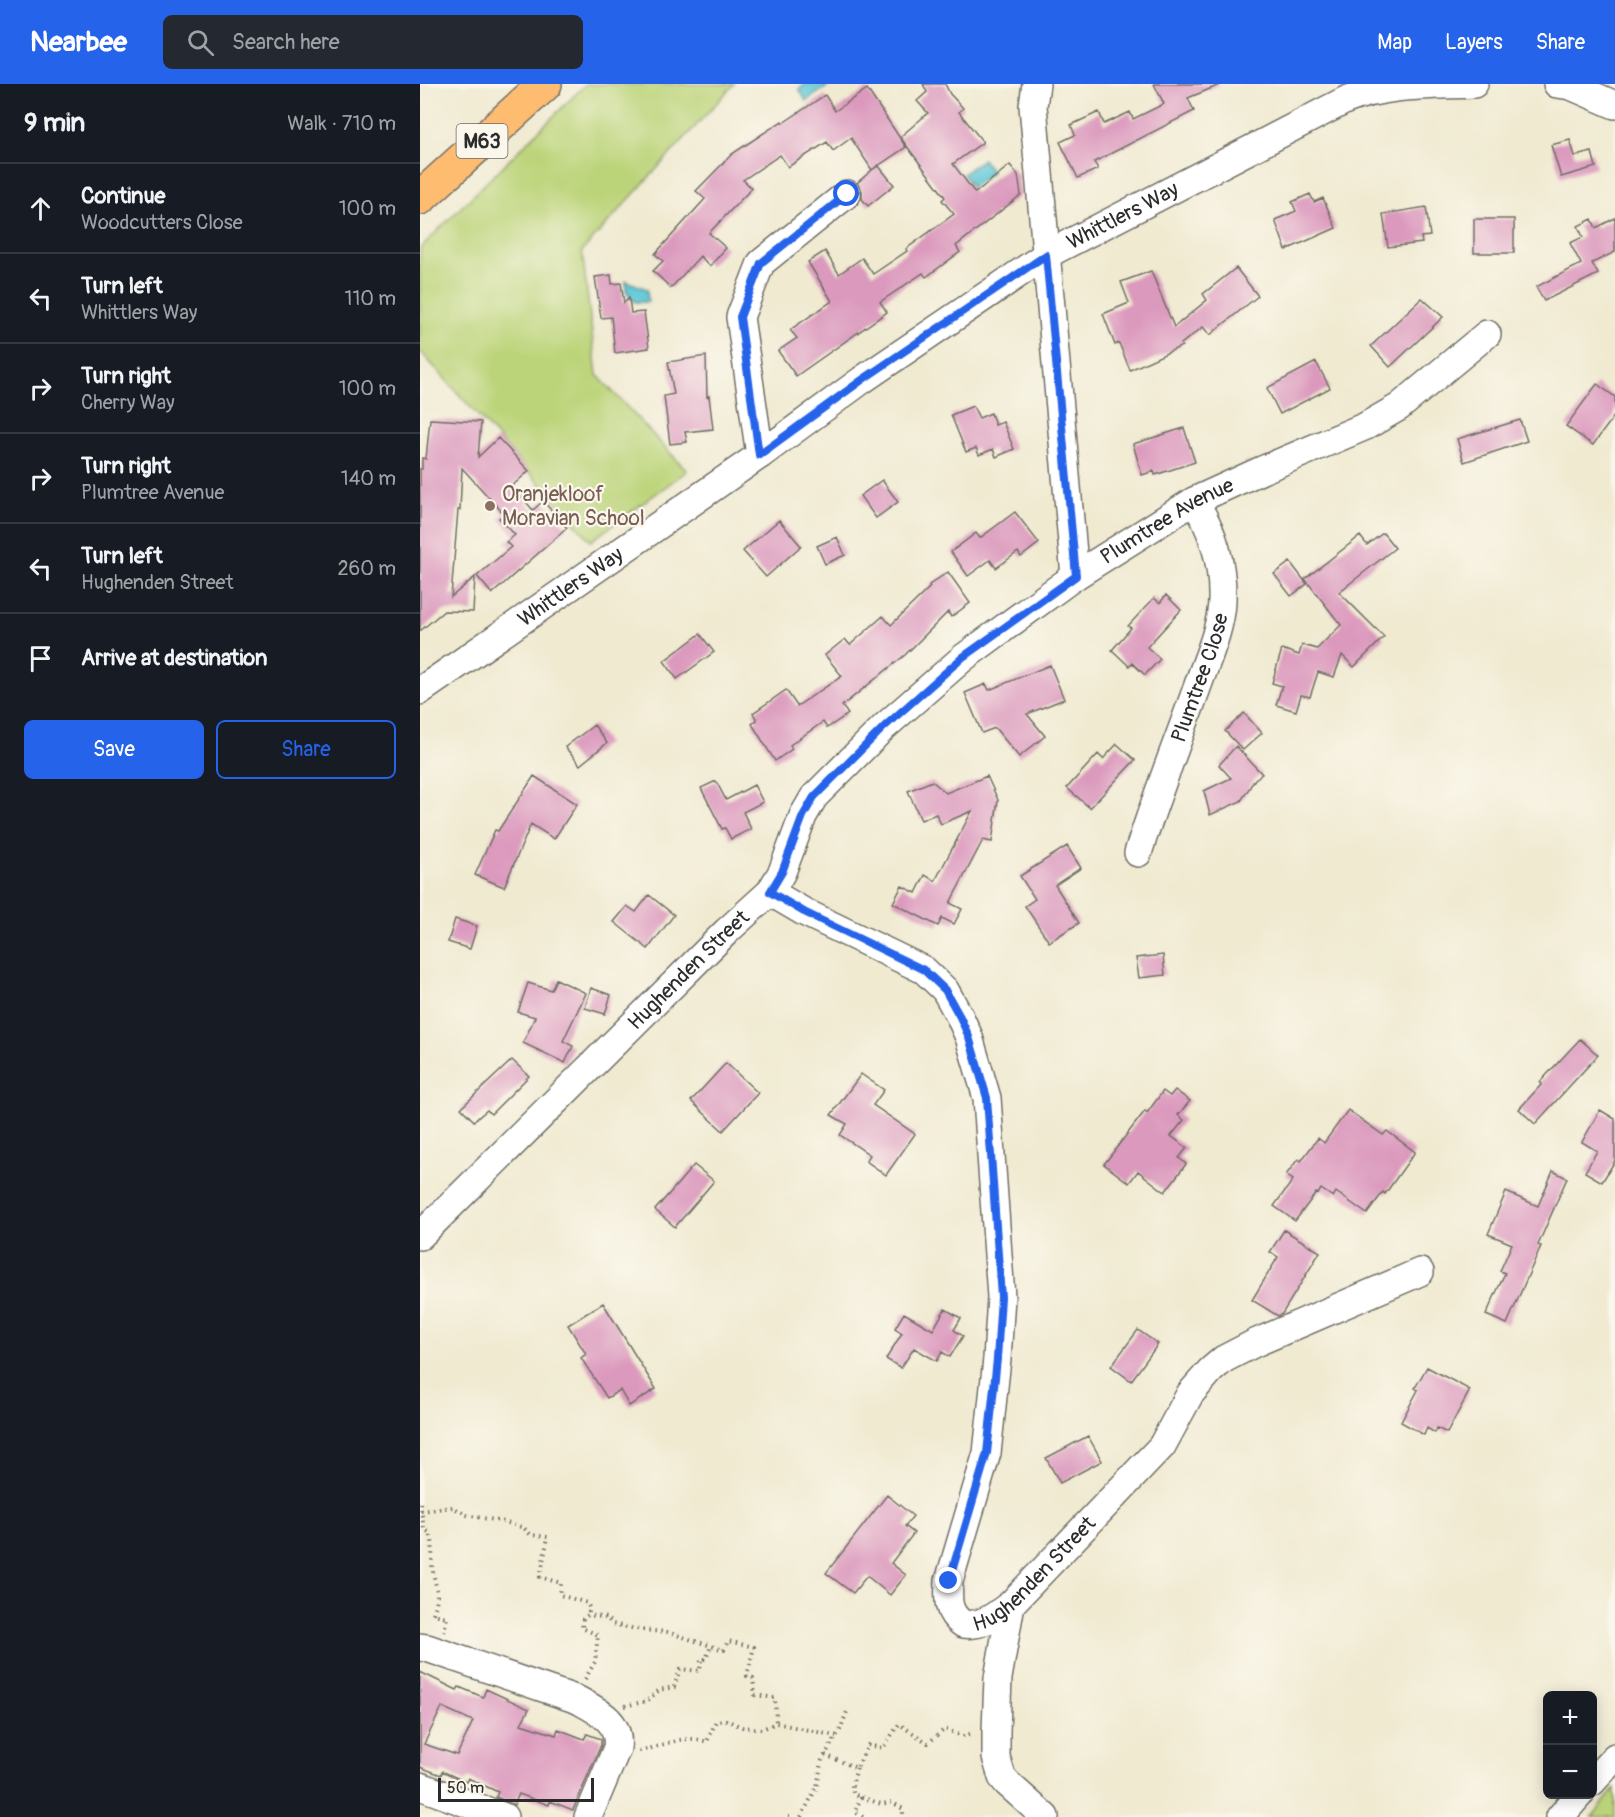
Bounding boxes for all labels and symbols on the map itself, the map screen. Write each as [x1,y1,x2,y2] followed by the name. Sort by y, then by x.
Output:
[456,124,508,158] road number: M63
[1062,175,1183,256] street label: Whittlers Way
[833,180,859,206] route start
[1095,471,1238,570] street label: Plumtree Avenue
[502,481,645,532] place label: Oranjekloof Moravian School
[483,499,497,513] marker: Oranjekloof Moravian School
[512,541,628,633] street label: Whittlers Way
[1165,610,1234,746] street label: Plumtree Close
[622,904,755,1036] street label: Hughenden Street
[970,1510,1102,1638] street label: Hughenden Street
[935,1567,961,1593] route end
[438,1775,594,1802] scale bar

